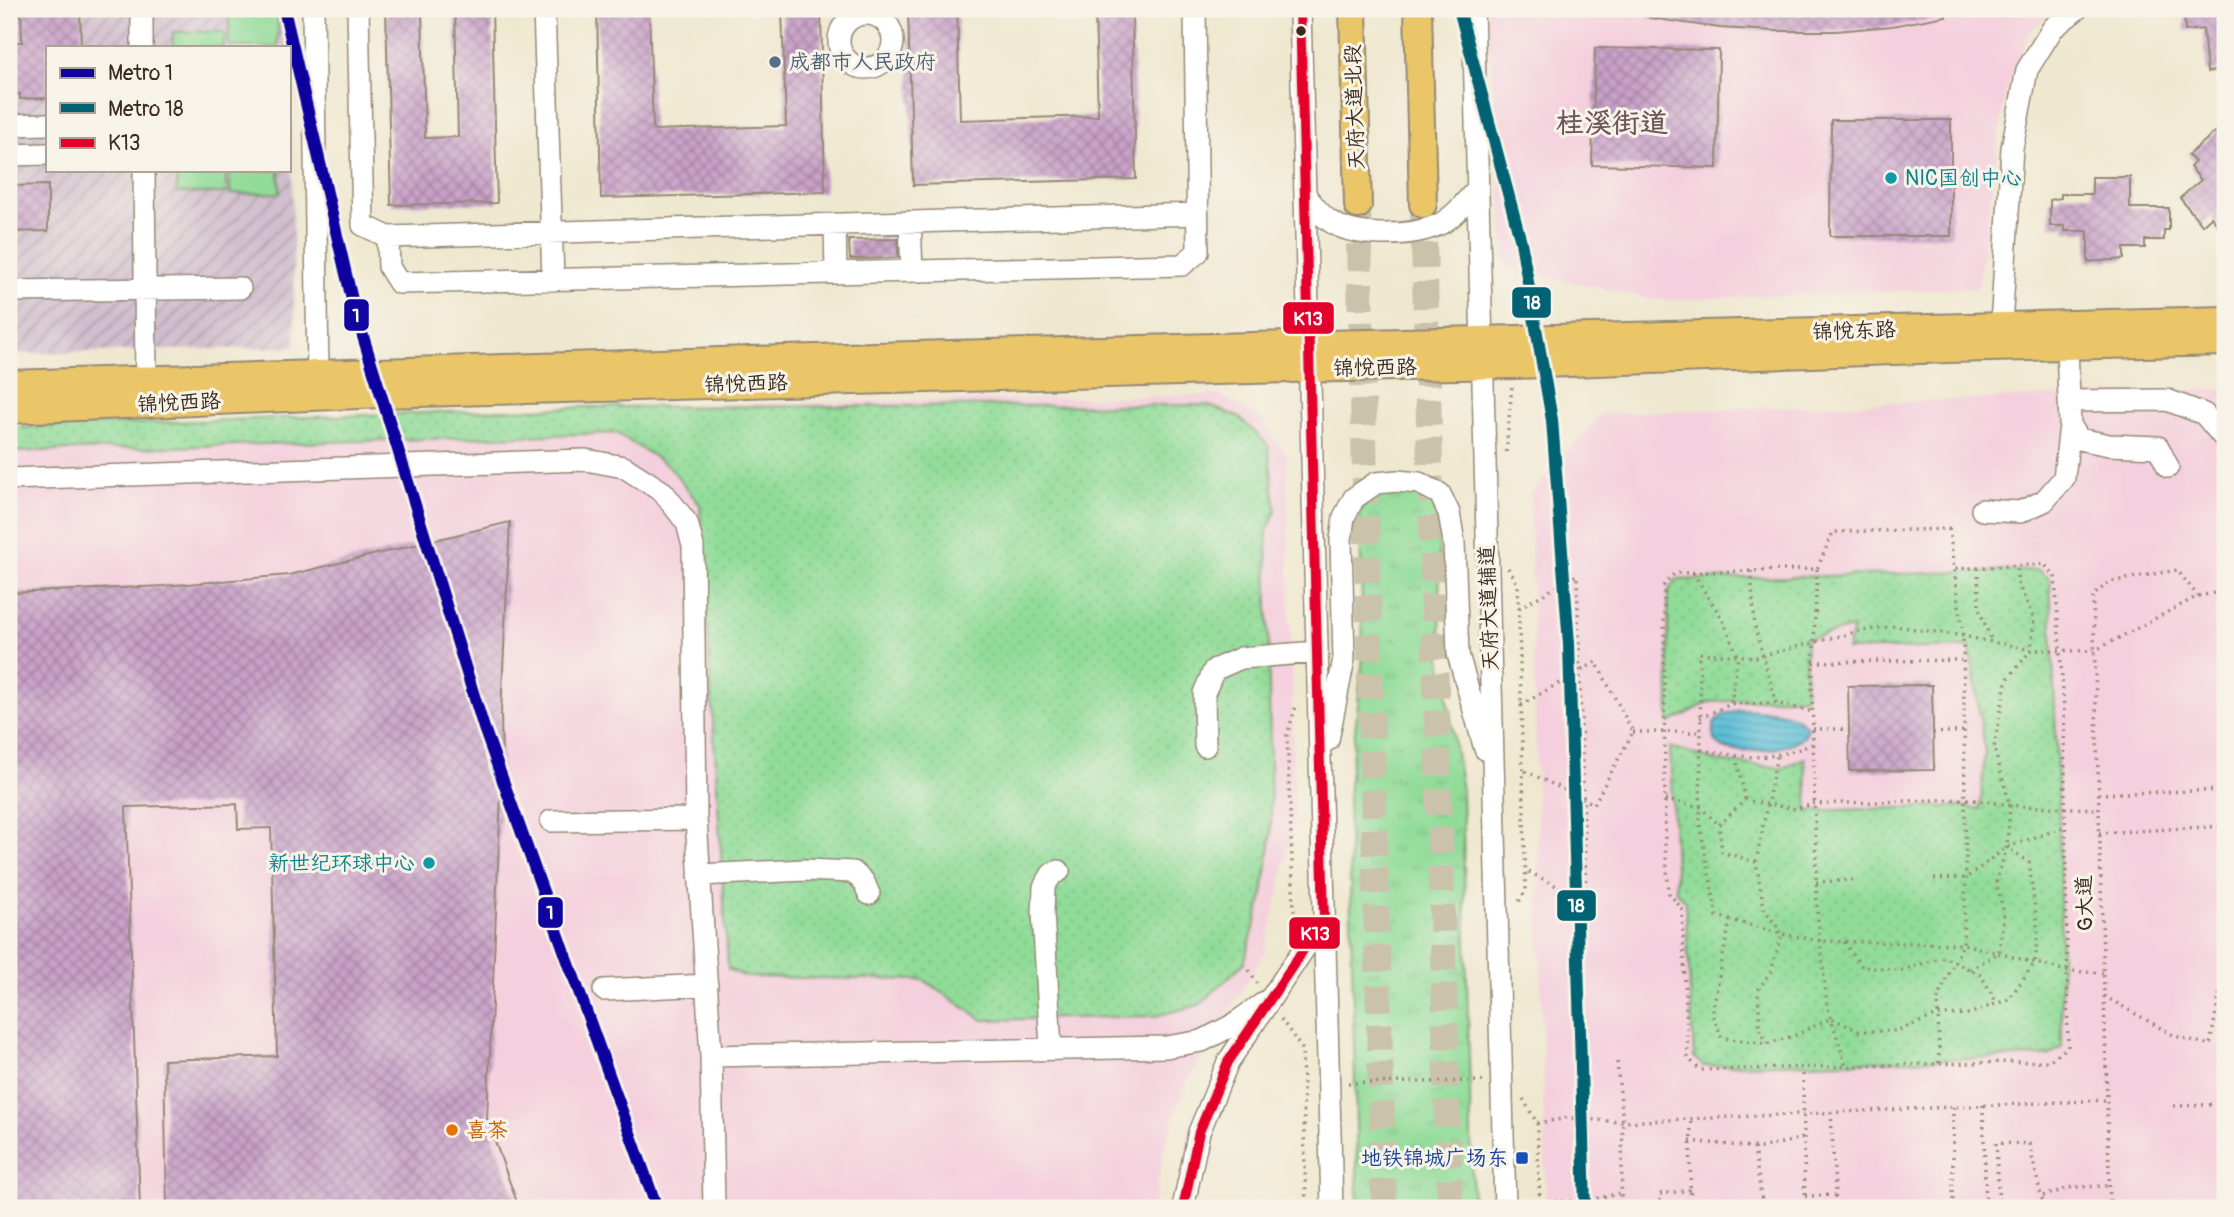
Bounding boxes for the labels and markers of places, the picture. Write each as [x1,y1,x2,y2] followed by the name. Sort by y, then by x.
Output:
[1294,24,1308,38] unlabelled marker
[789,49,936,76] place label: 成都市人民政府
[767,54,783,70] marker: 成都市人民政府
[1905,165,2022,192] place label: NIC国创中心
[1883,170,1899,186] marker: NIC国创中心
[268,850,415,877] place label: 新世纪环球中心
[421,855,437,871] marker: 新世纪环球中心
[466,1117,508,1144] place label: 喜茶
[444,1122,460,1138] marker: 喜茶
[1361,1145,1508,1172] place label: 地铁锦城广场东
[1514,1150,1530,1166] marker: 地铁锦城广场东

